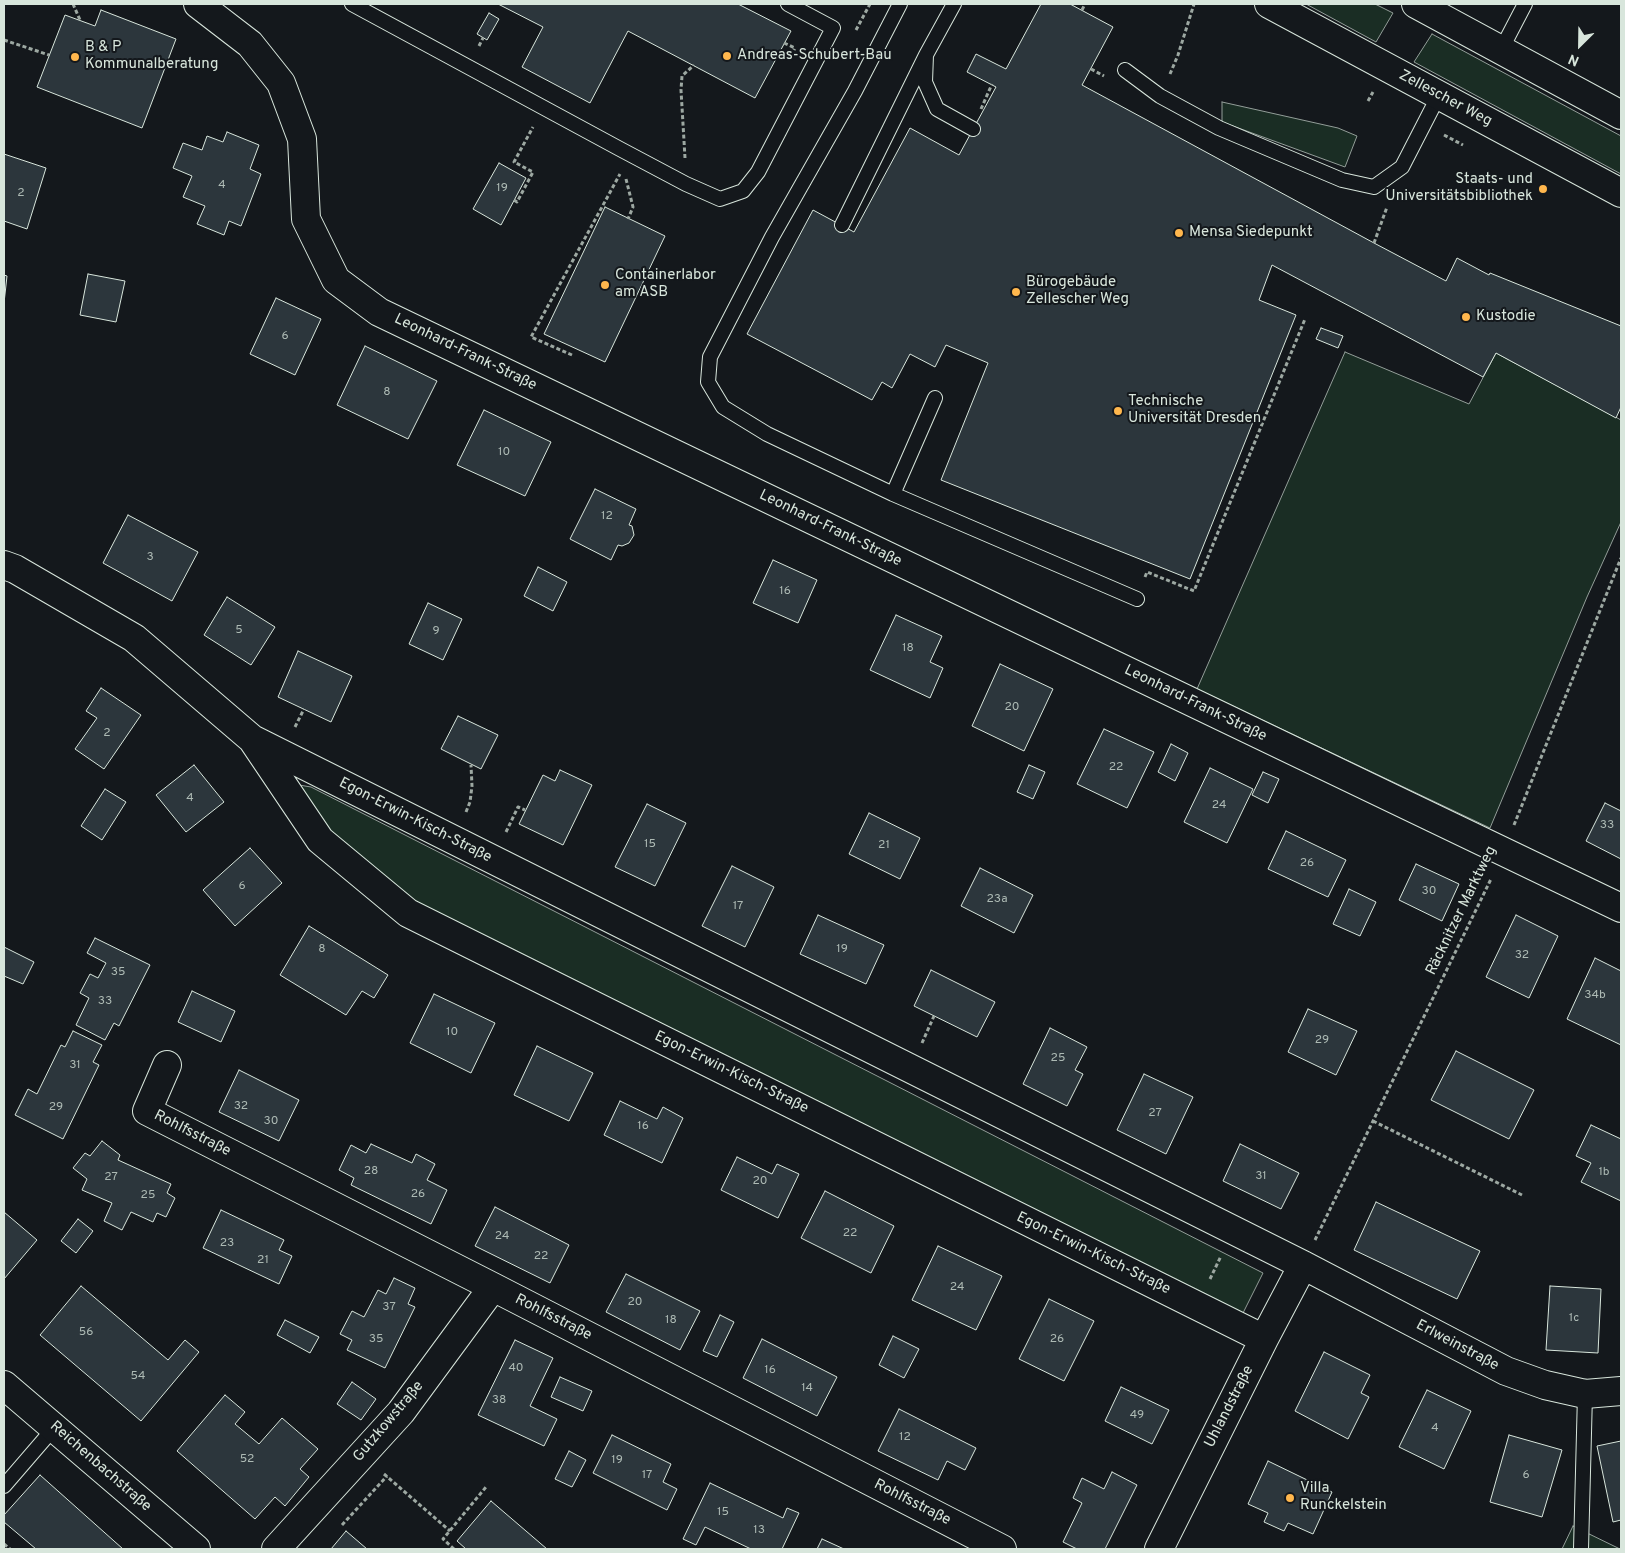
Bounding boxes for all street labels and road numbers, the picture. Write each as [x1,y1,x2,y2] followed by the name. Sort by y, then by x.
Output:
[1395,67,1495,131] street label: Zellescher Weg
[391,311,539,395] street label: Leonhard-Frank-Straße
[756,487,904,571] street label: Leonhard-Frank-Straße
[1121,662,1269,746] street label: Leonhard-Frank-Straße
[336,775,494,867] street label: Egon-Erwin-Kisch-Straße
[1423,844,1501,978] street label: Räcknitzer Marktweg
[651,1028,811,1118] street label: Egon-Erwin-Kisch-Straße
[151,1107,233,1161] street label: Rohlfsstraße
[1013,1209,1173,1299] street label: Egon-Erwin-Kisch-Straße
[512,1291,594,1345] street label: Rohlfsstraße
[1412,1317,1502,1375] street label: Erlweinstraße
[1202,1363,1258,1451] street label: Uhlandstraße
[350,1378,428,1466] street label: Gutzkowstraße
[46,1418,154,1516] street label: Reichenbachstraße
[871,1476,953,1530] street label: Rohlfsstraße

